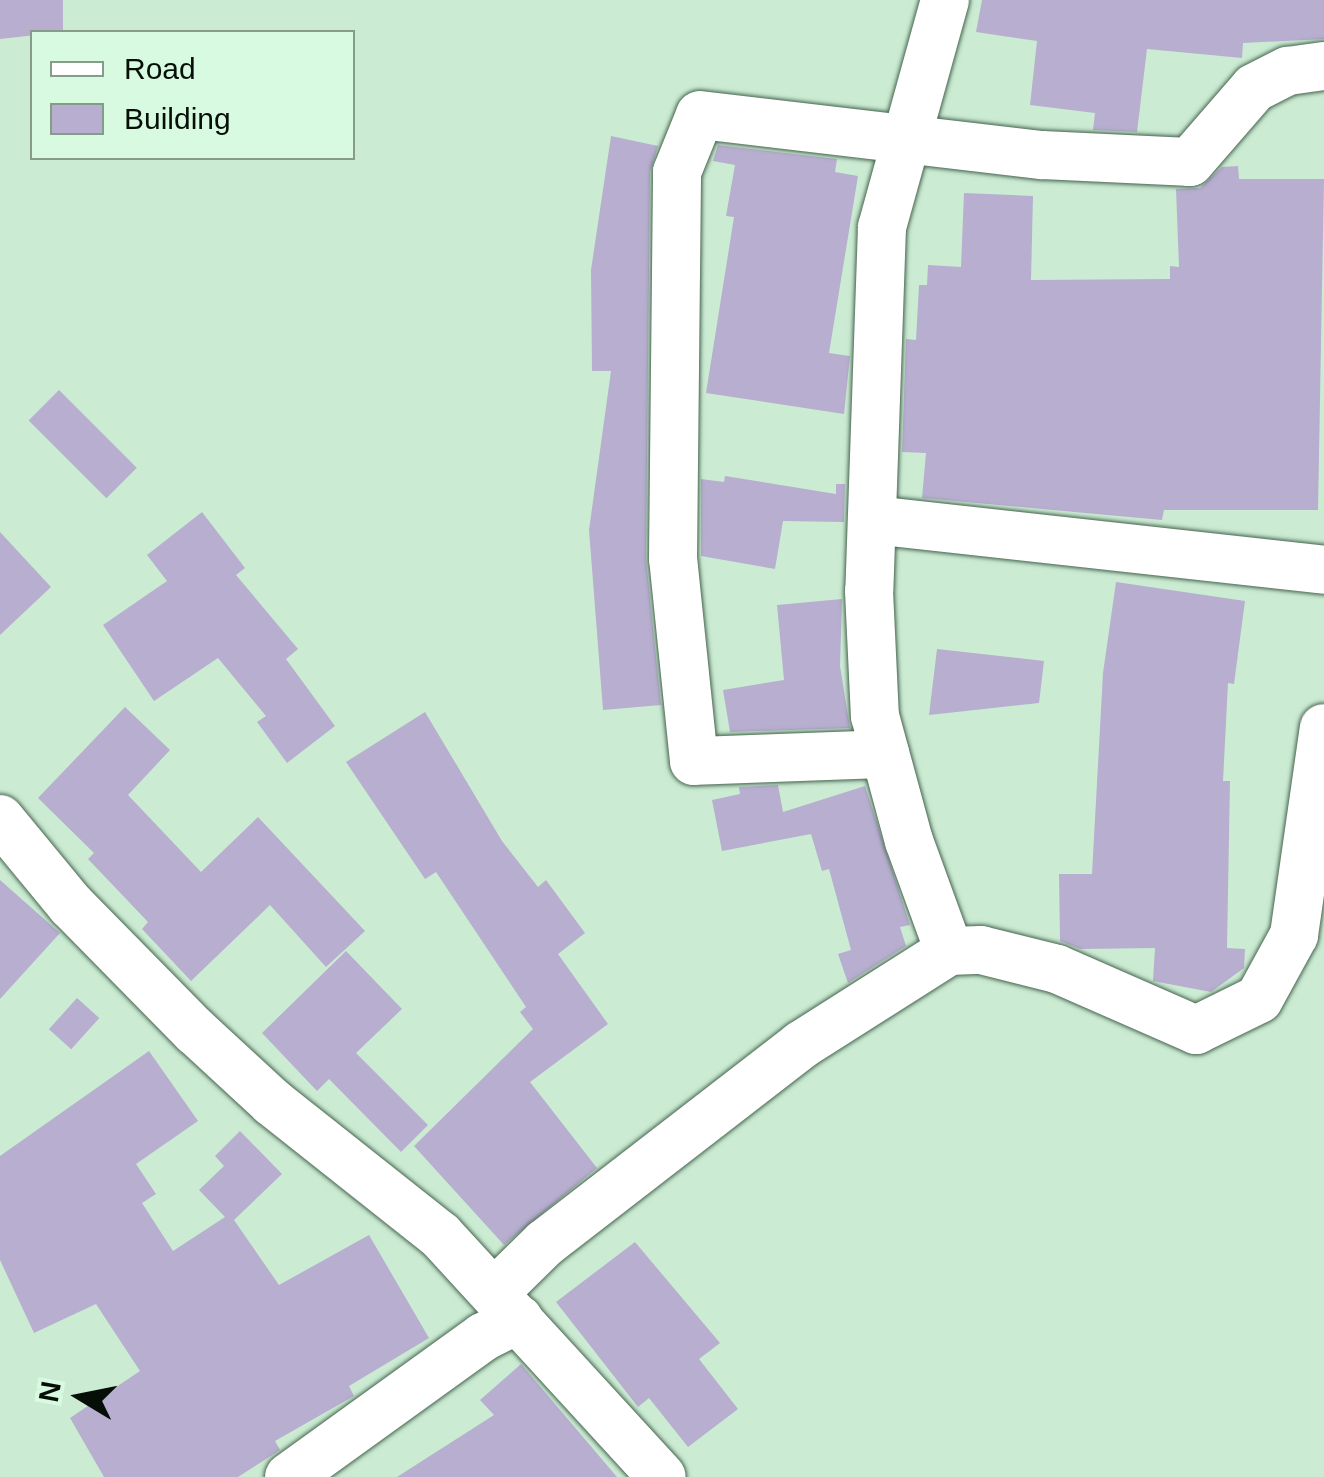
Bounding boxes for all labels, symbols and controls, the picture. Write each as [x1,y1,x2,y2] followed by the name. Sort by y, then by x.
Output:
[30,30,355,160] legend
[124,52,196,85] text: Road
[124,102,231,135] text: Building
[30,1347,130,1447] north arrow
[33,1379,67,1404] text: N

